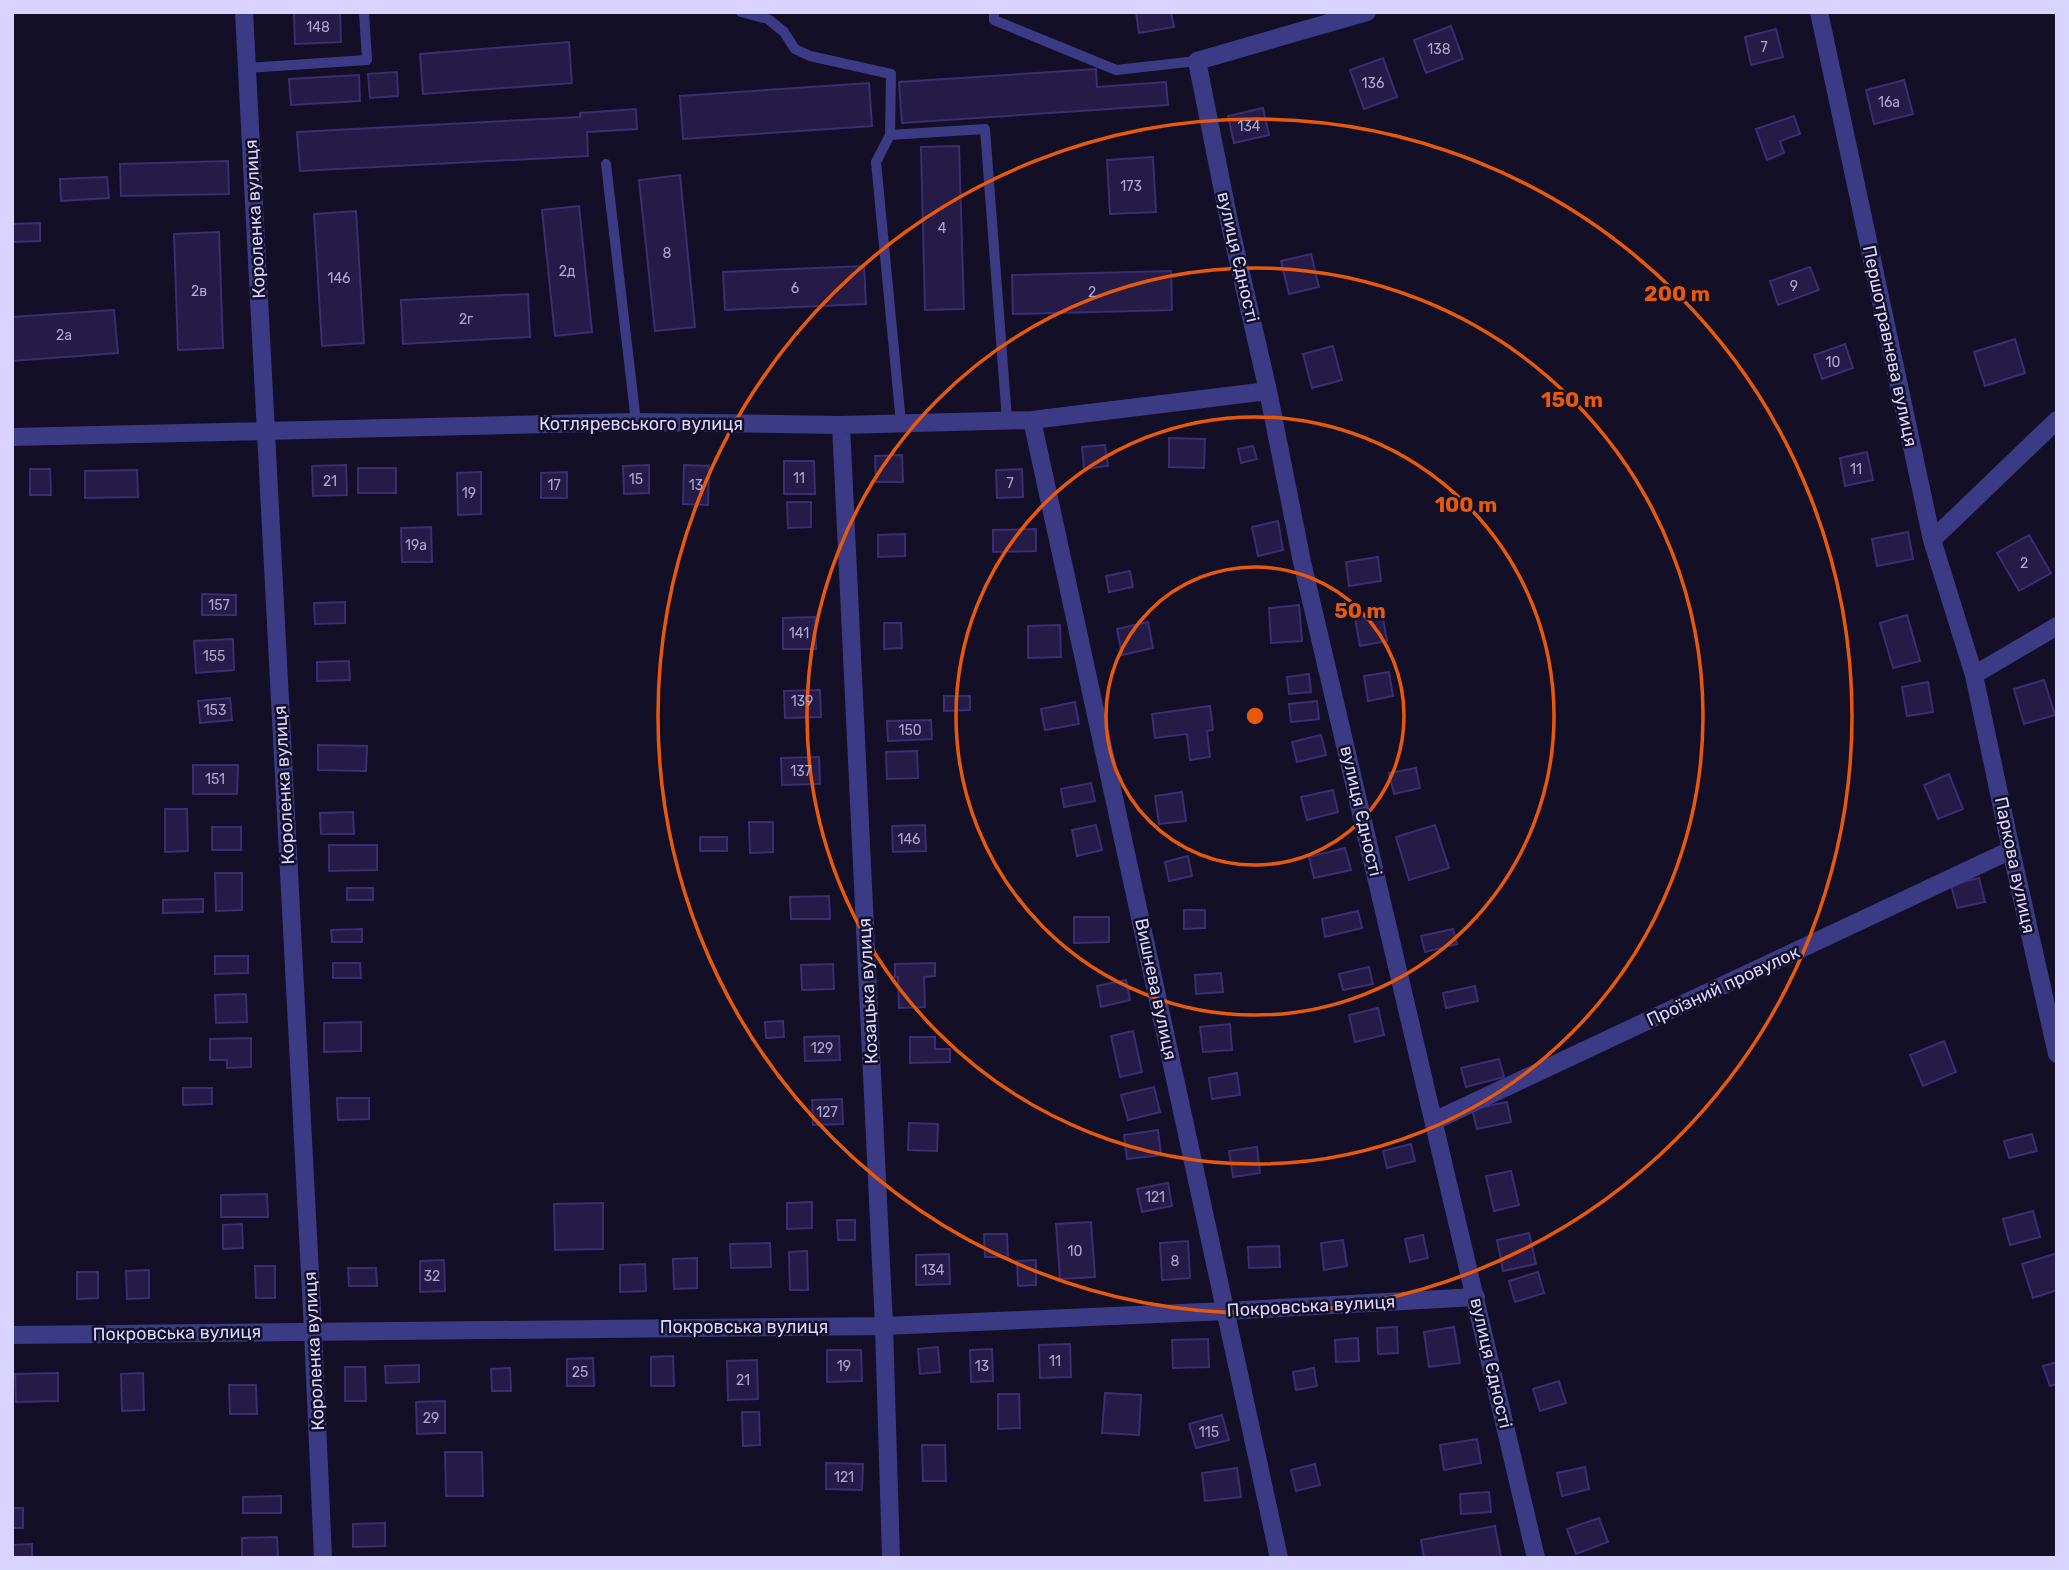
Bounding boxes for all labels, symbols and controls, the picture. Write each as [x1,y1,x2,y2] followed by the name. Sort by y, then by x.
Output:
[306,19,330,36] house number: 148
[1760,39,1768,56] house number: 7
[1427,41,1451,58] house number: 138
[1362,75,1384,92] house number: 136
[1878,94,1900,111] house number: 16а
[1237,118,1261,135] house number: 134
[240,139,270,299] street label: Короленка вулиця
[1120,178,1142,195] house number: 173
[1212,190,1264,324] street label: вулиця Єдності
[938,220,947,237] house number: 4
[1858,243,1922,449] street label: Першотравнева вулиця
[663,245,672,262] house number: 8
[559,263,575,280] house number: 2д
[327,270,351,287] house number: 146
[1790,278,1798,295] house number: 9
[791,280,799,297] house number: 6
[1644,281,1710,306] text: 200 m
[191,283,207,300] house number: 2в
[1088,284,1096,301] house number: 2
[459,311,473,328] house number: 2г
[56,327,72,344] house number: 2а
[1826,354,1841,371] house number: 10
[1541,387,1603,412] text: 150 m
[539,413,743,435] street label: Котляревського вулиця
[1850,461,1862,478] house number: 11
[793,470,805,487] house number: 11
[629,471,643,488] house number: 15
[323,473,337,490] house number: 21
[1006,475,1014,492] house number: 7
[547,477,561,494] house number: 17
[689,477,703,494] house number: 13
[462,485,476,502] house number: 19
[1435,492,1497,517] text: 100 m
[405,537,427,554] house number: 19а
[2020,555,2028,572] house number: 2
[208,597,230,614] house number: 157
[1334,598,1386,623] text: 50 m
[789,625,809,642] house number: 141
[203,648,225,665] house number: 155
[791,693,813,710] house number: 139
[204,702,226,719] house number: 153
[1243,704,1267,728] centre of rings
[269,705,299,865] street label: Короленка вулиця
[898,722,922,739] house number: 150
[1335,744,1387,878] street label: вулиця Єдності
[790,763,812,780] house number: 137
[205,771,225,788] house number: 151
[1990,795,2040,935] street label: Паркова вулиця
[897,831,921,848] house number: 146
[1130,916,1182,1062] street label: Вишнева вулиця
[853,917,883,1065] street label: Козацька вулиця
[1643,941,1803,1031] street label: Проїзний провулок
[811,1040,833,1057] house number: 129
[816,1104,838,1121] house number: 127
[1145,1189,1165,1206] house number: 121
[1068,1243,1083,1260] house number: 10
[1171,1253,1180,1270] house number: 8
[921,1262,945,1279] house number: 134
[424,1268,440,1285] house number: 32
[299,1271,329,1431] street label: Короленка вулиця
[1226,1291,1396,1321] street label: Покровська вулиця
[1465,1296,1517,1430] street label: вулиця Єдності
[660,1316,828,1338] street label: Покровська вулиця
[92,1321,262,1345] street label: Покровська вулиця
[1049,1353,1061,1370] house number: 11
[837,1358,851,1375] house number: 19
[975,1358,989,1375] house number: 13
[572,1364,588,1381] house number: 25
[736,1372,750,1389] house number: 21
[423,1410,439,1427] house number: 29
[1199,1424,1219,1441] house number: 115
[834,1469,854,1486] house number: 121

